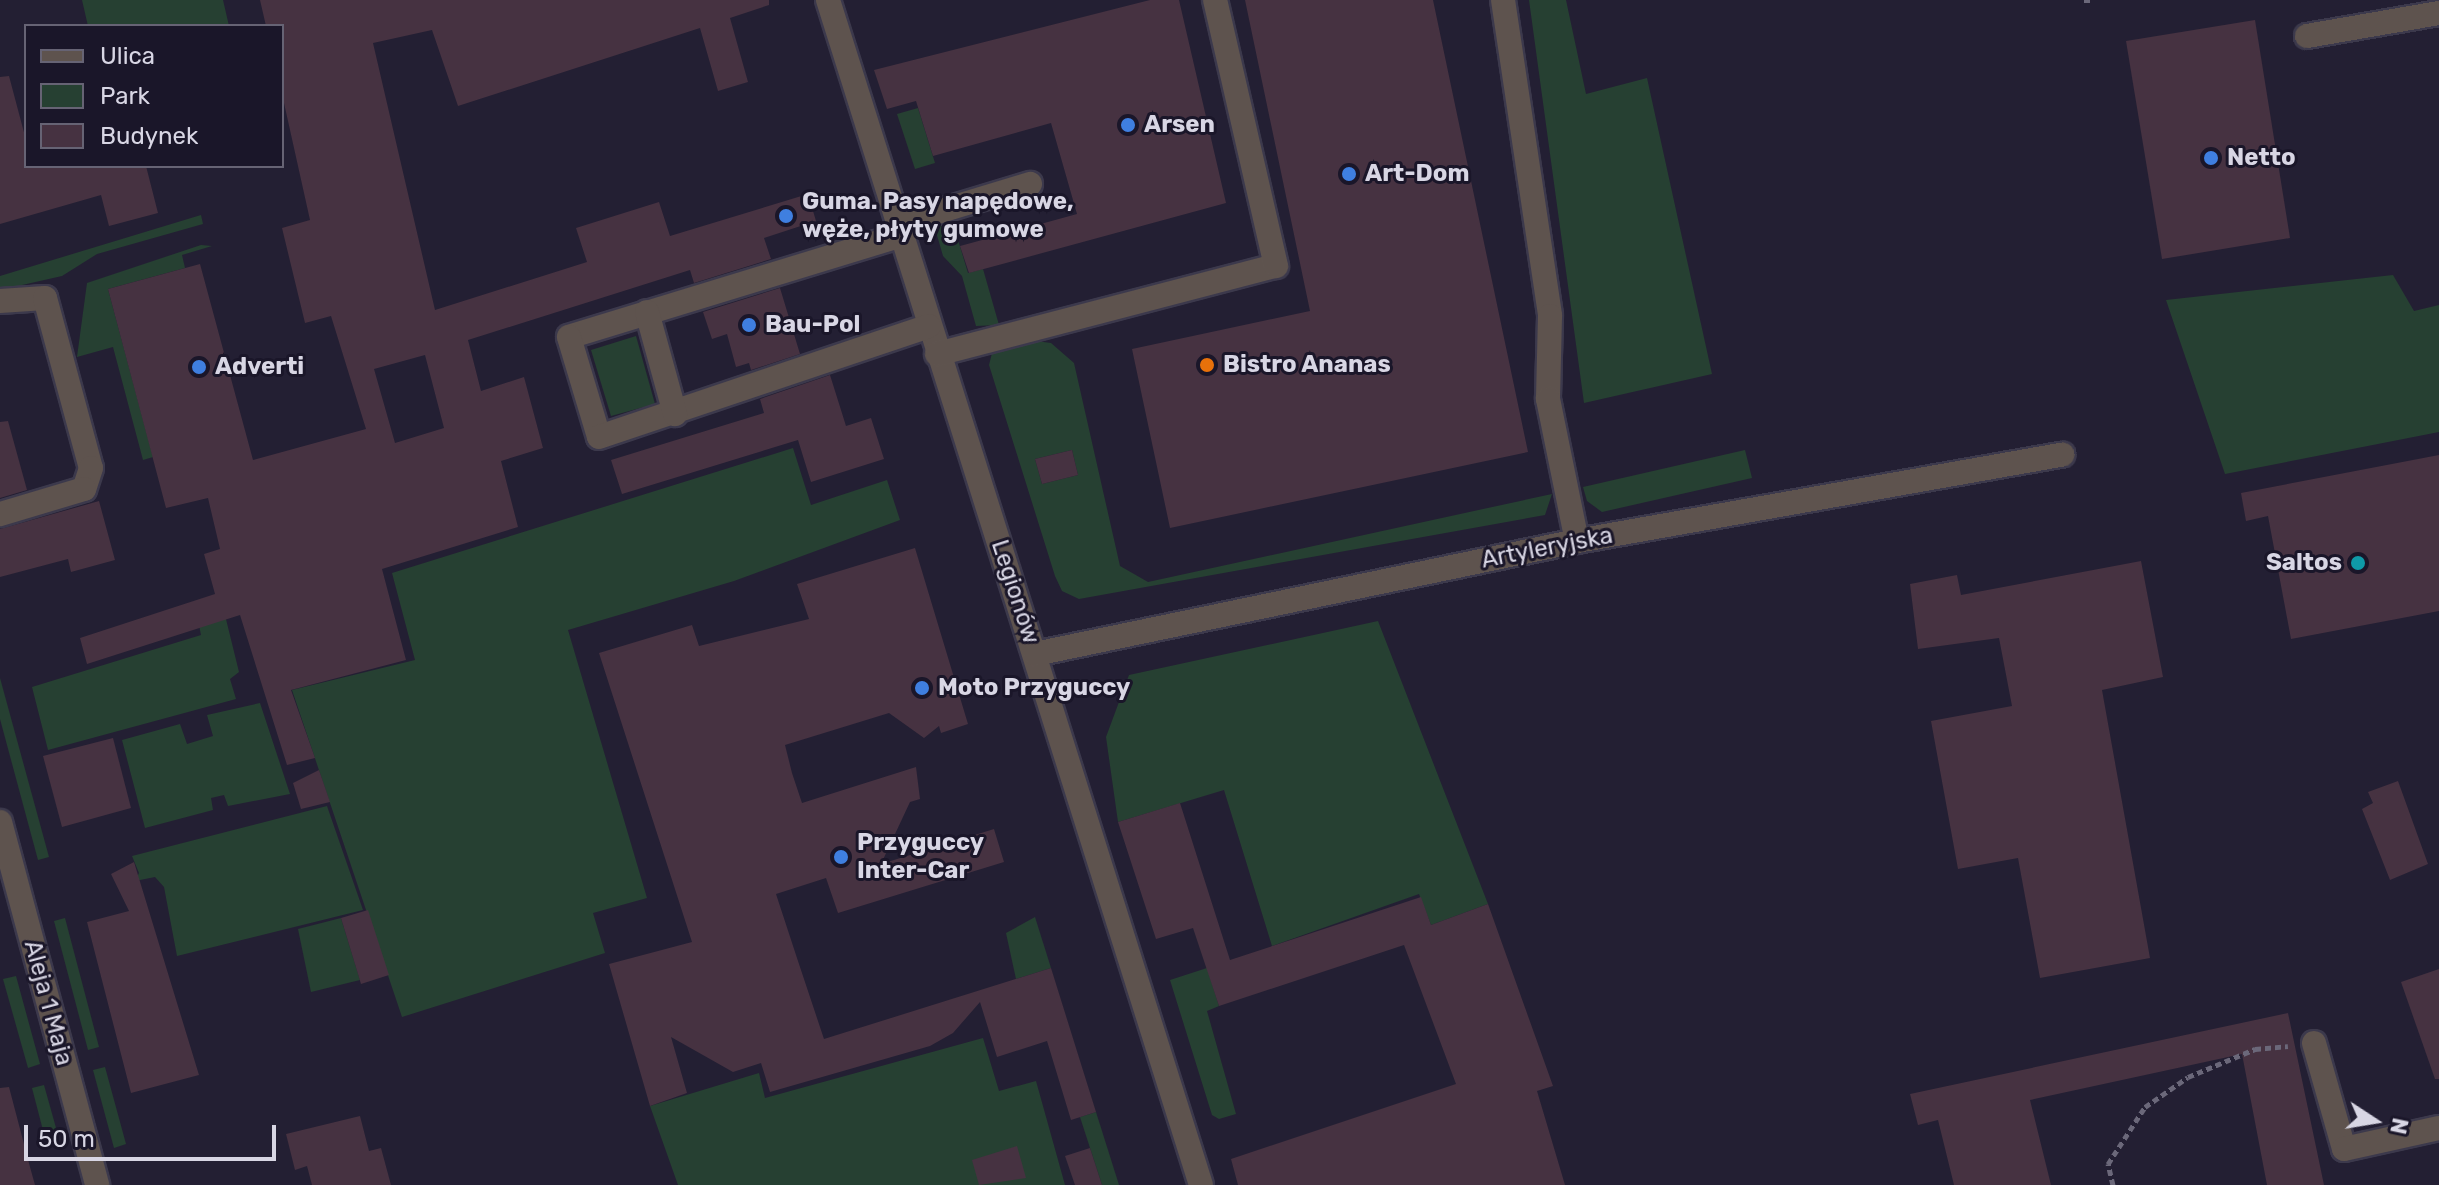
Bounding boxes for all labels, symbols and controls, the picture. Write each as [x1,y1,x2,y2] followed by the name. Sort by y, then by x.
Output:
[24,24,284,168] legend
[100,42,155,70] text: Ulica
[100,82,150,110] text: Park
[1144,111,1215,139] place label: Arsen
[1119,116,1137,134] marker: Arsen
[100,122,198,150] text: Budynek
[2227,144,2296,172] place label: Netto
[2202,149,2220,167] marker: Netto
[1365,160,1469,188] place label: Art-Dom
[1340,165,1358,183] marker: Art-Dom
[802,188,1074,244] place label: Guma. Pasy napędowe, węże, płyty gumowe
[777,207,795,225] marker: Guma. Pasy napędowe, węże, płyty gumowe
[765,311,860,339] place label: Bau-Pol
[740,316,758,334] marker: Bau-Pol
[1223,351,1391,379] place label: Bistro Ananas
[215,353,304,381] place label: Adverti
[1198,356,1216,374] marker: Bistro Ananas
[190,358,208,376] marker: Adverti
[1479,521,1615,575] street label: Artyleryjska
[985,536,1045,648] street label: Legionów
[2266,549,2342,577] place label: Saltos
[2349,554,2367,572] marker: Saltos
[938,674,1130,702] place label: Moto Przyguccy
[913,679,931,697] marker: Moto Przyguccy
[857,829,984,885] place label: Przyguccy Inter-Car
[832,848,850,866] marker: Przyguccy Inter-Car
[17,937,79,1069] street label: Aleja 1 Maja
[2335,1081,2415,1161] north arrow
[28,1109,280,1159] scale bar
[2384,1116,2414,1137] text: N
[38,1125,95,1153] text: 50 m

